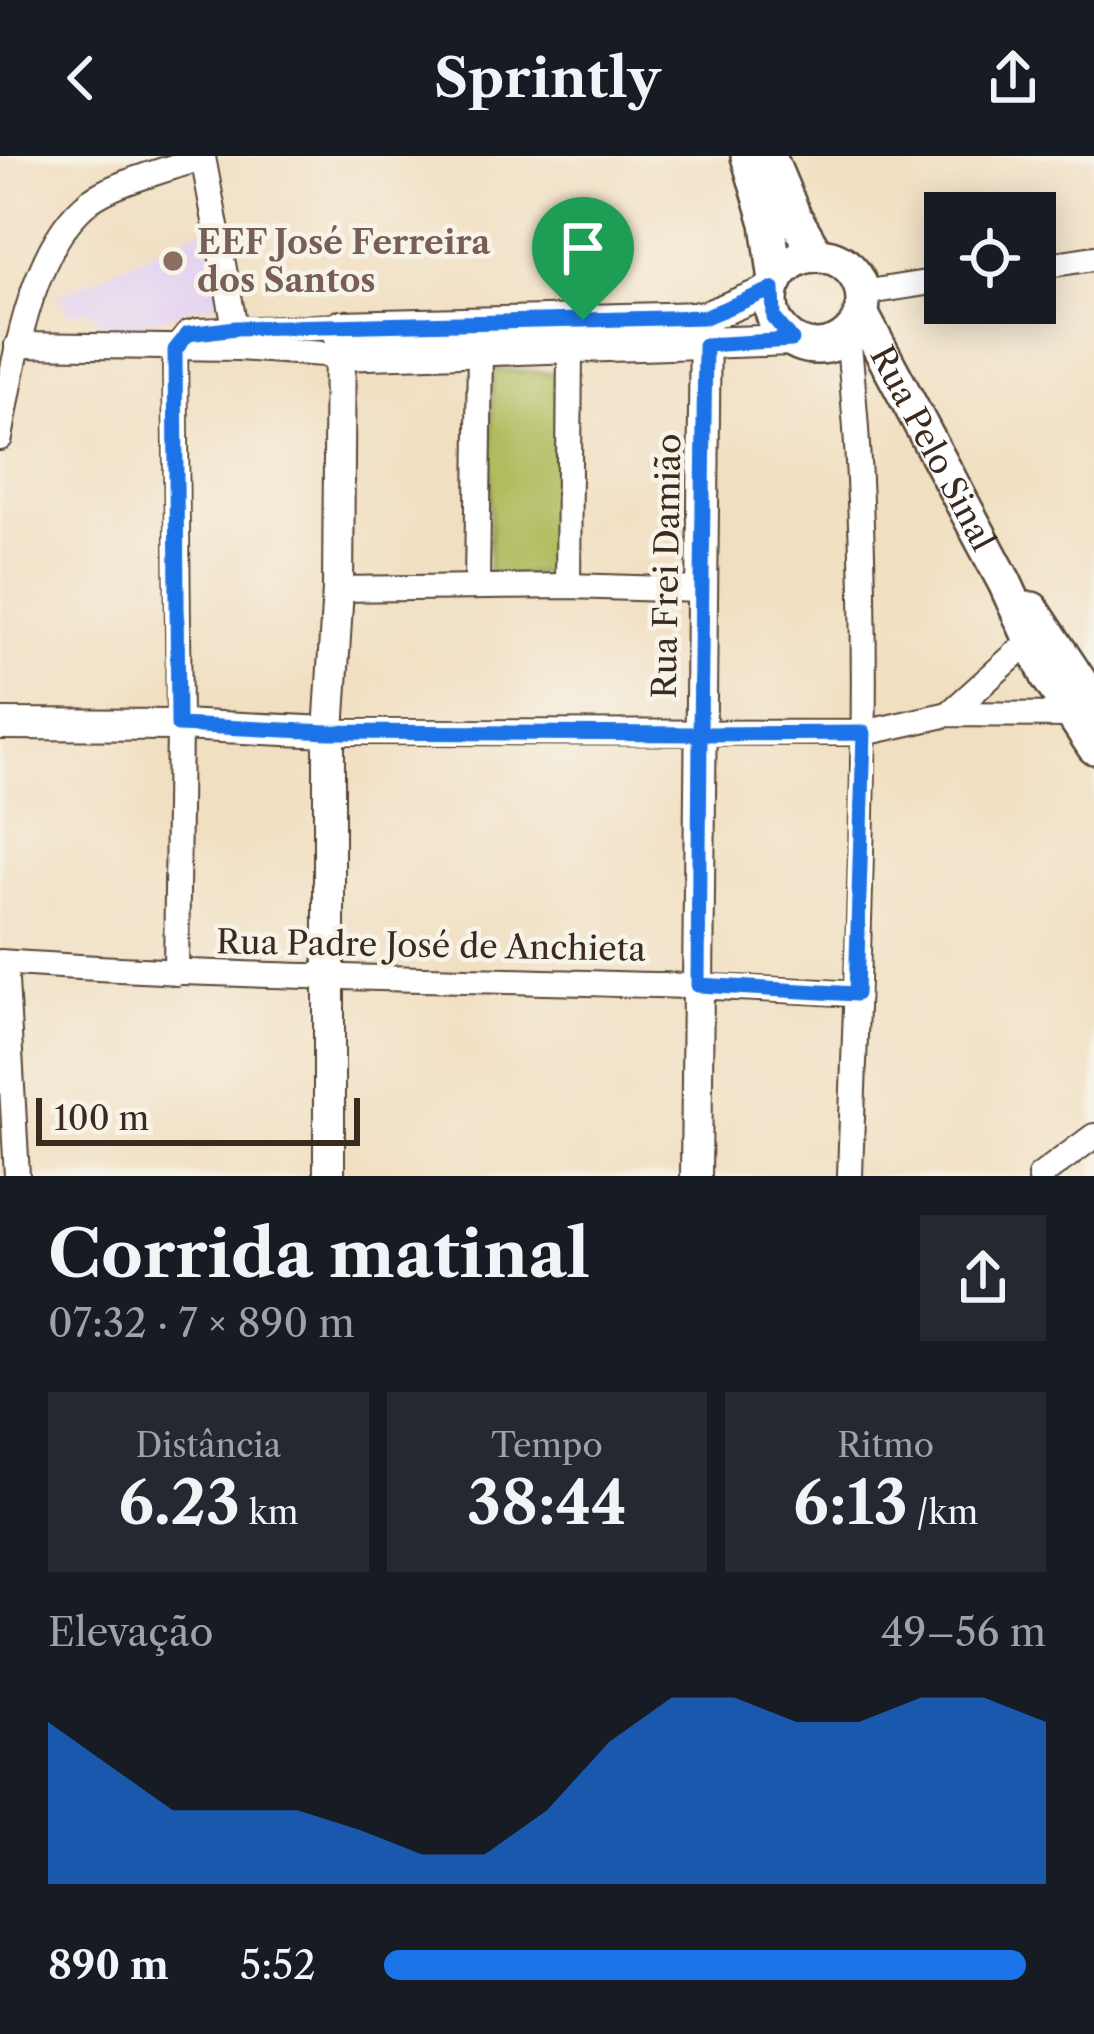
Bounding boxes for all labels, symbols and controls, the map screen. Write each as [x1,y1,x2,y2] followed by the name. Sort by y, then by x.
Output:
[48,45,114,111] icon: back
[434,45,660,111] text: Sprintly
[980,45,1046,111] icon: share
[924,192,1056,324] map controls
[924,192,1056,324] button: locate
[532,197,634,320] pin
[550,215,616,281] icon: arrive
[197,222,491,301] place label: EEF José Ferreira dos Santos
[160,248,186,274] marker: EEF José Ferreira dos Santos
[861,339,1004,558] street label: Rua Pelo Sinal
[644,433,689,699] street label: Rua Frei Damião
[216,921,647,970] street label: Rua Padre José de Anchieta
[36,1092,360,1145] scale bar
[54,1098,149,1139] text: 100 m
[48,1213,590,1294] text: Corrida matinal
[920,1215,1046,1341] button: share
[48,1299,355,1347] text: 07:32 · 7 × 890 m
[136,1425,281,1466] text: Distância
[491,1425,603,1466] text: Tempo
[837,1425,934,1466] text: Ritmo
[118,1466,240,1540] text: 6.23
[467,1466,627,1540] text: 38:44
[793,1466,908,1540] text: 6:13
[240,1492,299,1533] text: km
[908,1492,978,1533] text: /km
[48,1608,213,1656] text: Elevação
[881,1608,1046,1656] text: 49–56 m
[48,1941,169,1989] text: 890 m
[240,1941,316,1989] text: 5:52

